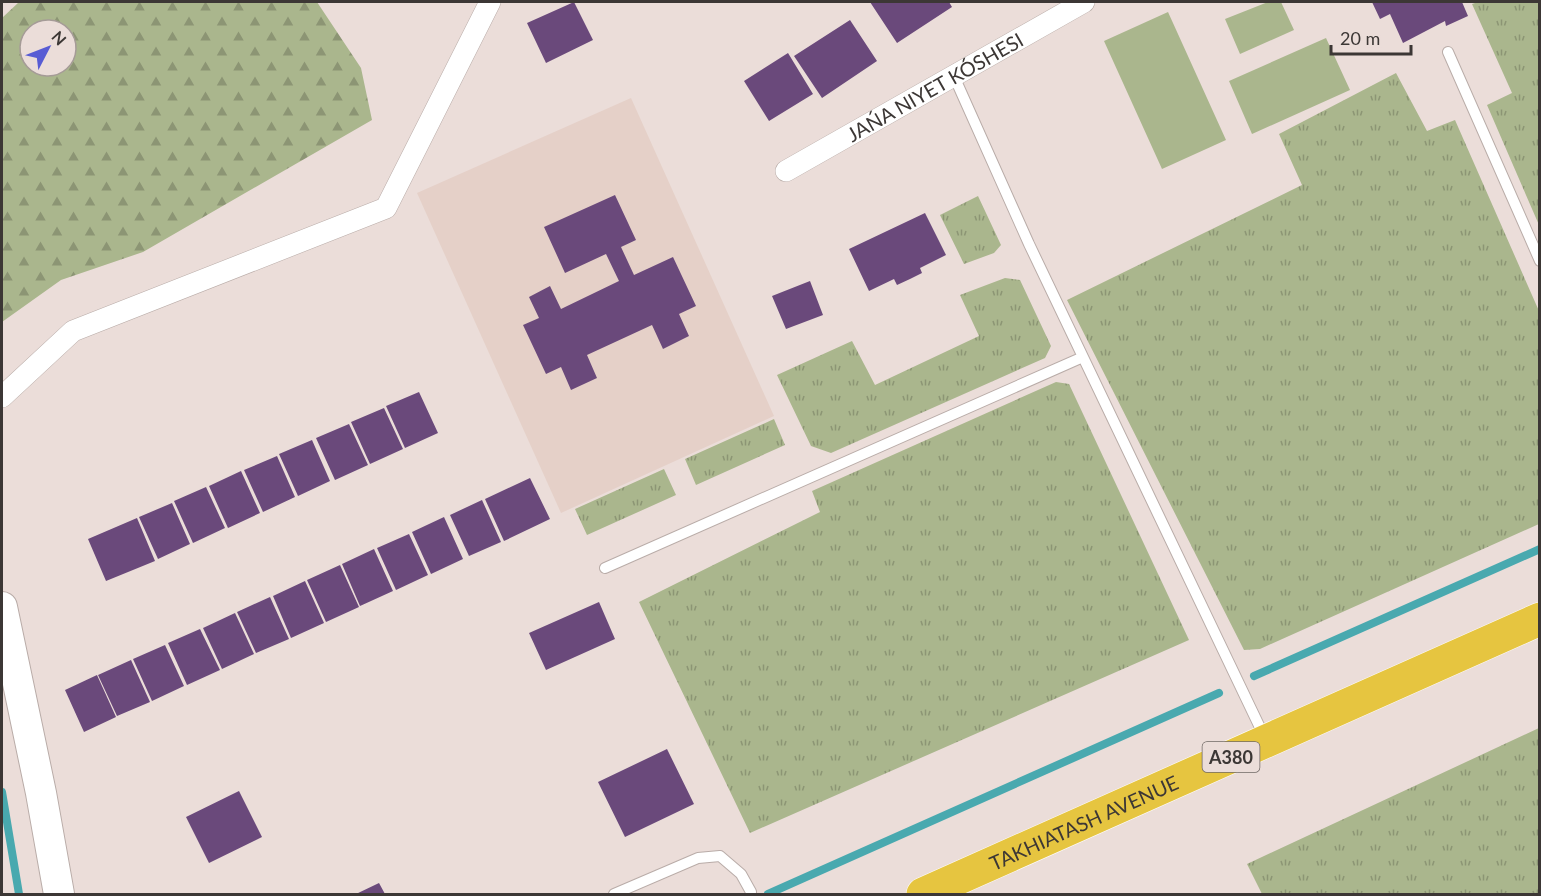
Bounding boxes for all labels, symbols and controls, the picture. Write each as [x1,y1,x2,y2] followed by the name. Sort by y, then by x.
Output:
[18,18,78,78] north arrow
[1331,18,1410,56] scale bar
[48,27,71,49] text: N
[842,27,1027,146] street label: JAŃA NIYET KÓSHESI
[1340,27,1380,49] text: 20 m
[1202,742,1260,772] road number: A380
[986,770,1182,875] street label: TAKHIATASH AVENUE

